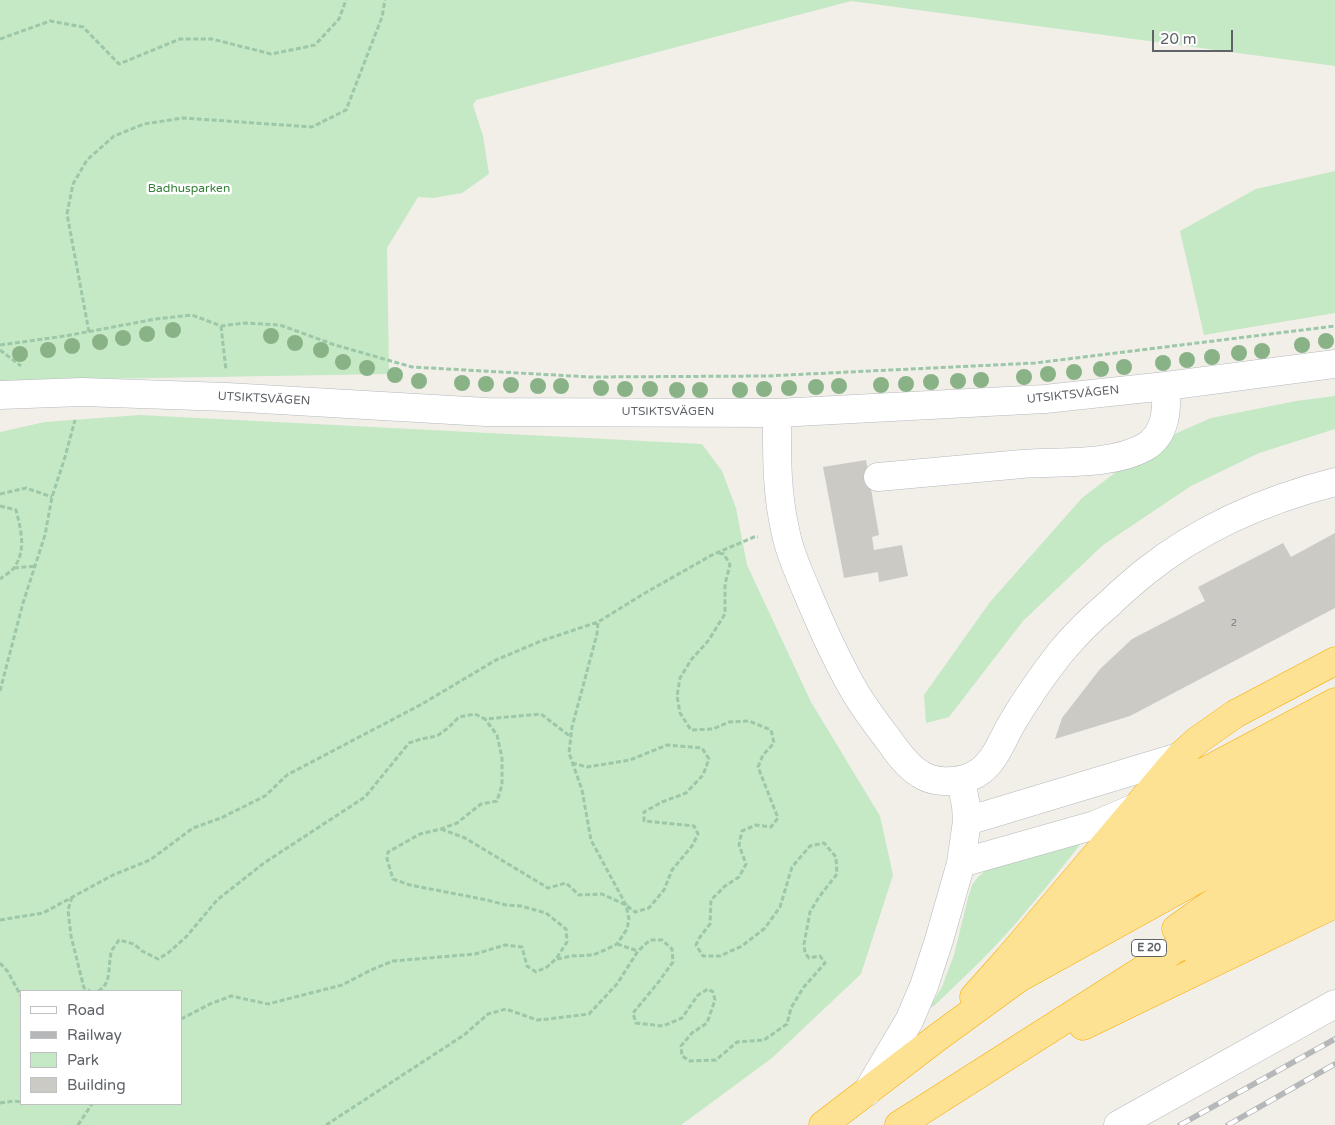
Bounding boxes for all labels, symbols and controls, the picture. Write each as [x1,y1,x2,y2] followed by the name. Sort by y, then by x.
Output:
[1155,20,1236,52] scale bar
[1160,30,1197,48] text: 20 m
[148,182,230,196] park label: Badhusparken
[1026,383,1120,407] street label: UTSIKTSVÄGEN
[217,389,311,409] street label: UTSIKTSVÄGEN
[622,405,714,419] street label: UTSIKTSVÄGEN
[1231,617,1237,629] house number: 2
[1132,940,1166,956] road number: E 20
[20,990,182,1105] legend
[67,1001,105,1019] text: Road
[67,1026,122,1044] text: Railway
[67,1051,99,1069] text: Park
[67,1076,126,1094] text: Building

